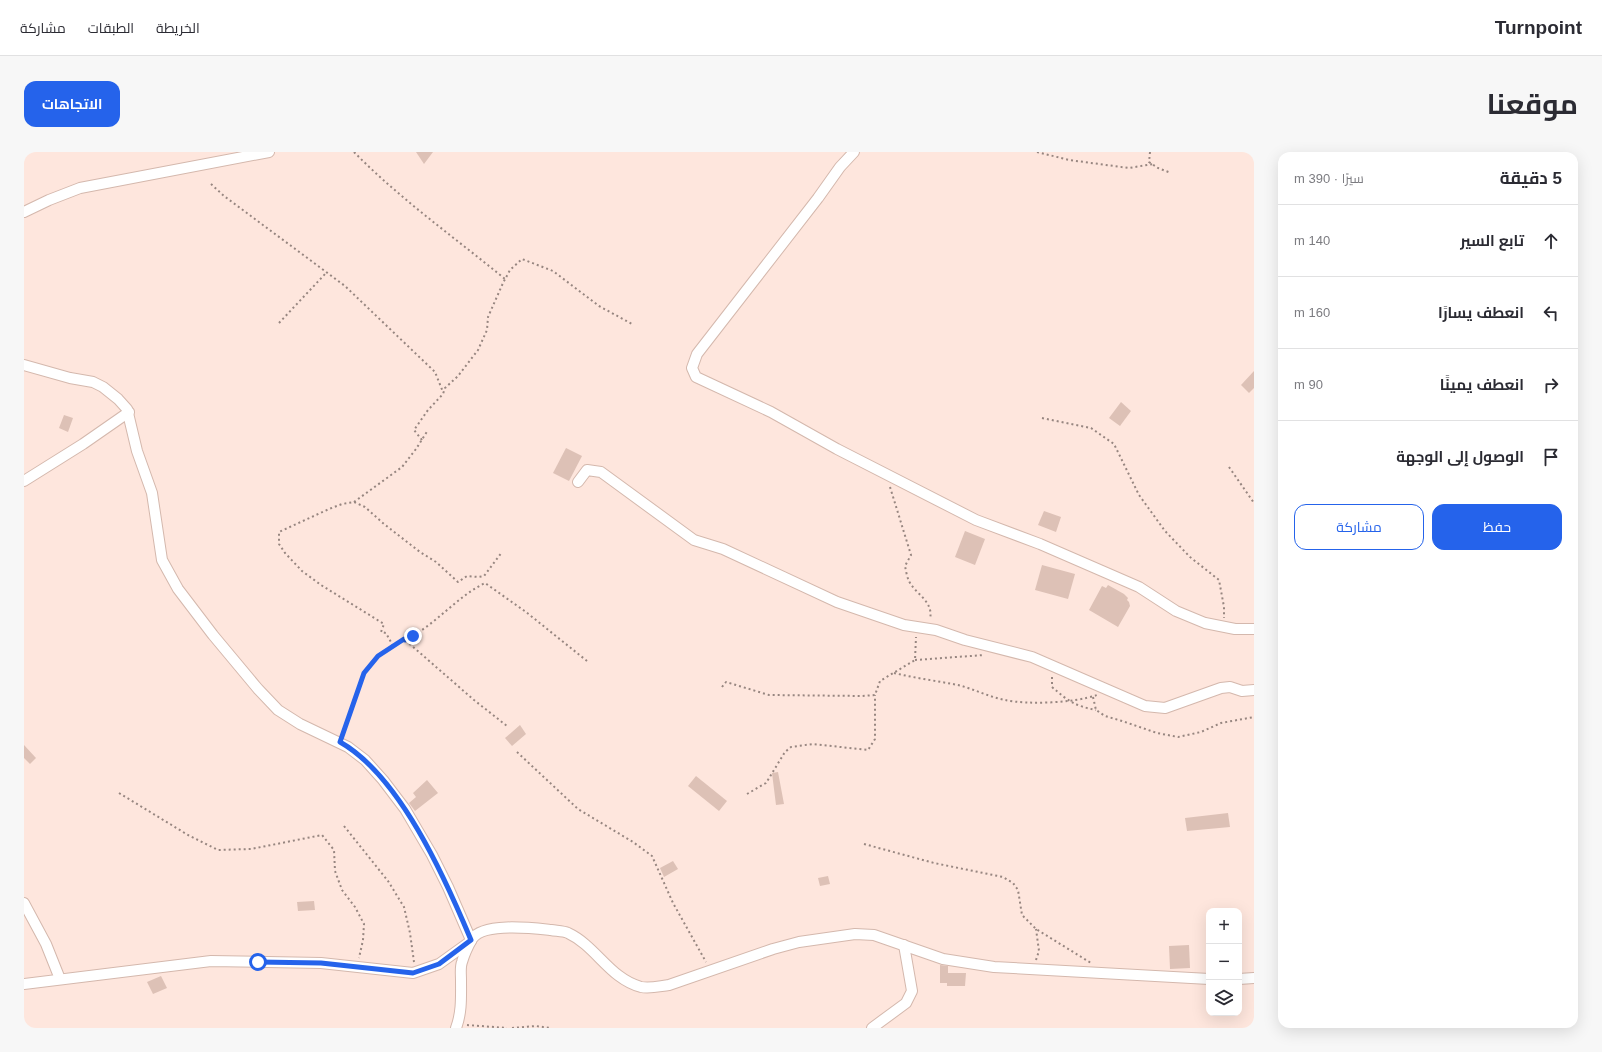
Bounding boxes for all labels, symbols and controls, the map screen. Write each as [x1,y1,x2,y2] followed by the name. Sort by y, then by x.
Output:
[1495,17,1582,38] text: Turnpoint
[20,20,66,36] text: مشاركة
[88,20,134,36] text: الطبقات
[156,20,200,36] text: الخريطة
[24,81,120,127] button: الاتجاهات
[1487,89,1578,120] text: موقعنا
[1500,169,1562,188] text: 5 دقيقة
[1294,171,1364,186] text: سيرًا · 390 m
[1540,230,1562,252] icon: ahead
[1460,232,1524,249] text: تابع السير
[1294,233,1330,248] text: 140 m
[1540,302,1562,324] icon: left
[1438,304,1524,321] text: انعطف يسارًا
[1294,305,1330,320] text: 160 m
[1540,374,1562,396] icon: right
[1440,376,1524,393] text: انعطف يمينًا
[1294,377,1323,392] text: 90 m
[1540,446,1562,468] icon: arrive
[1396,448,1524,465] text: الوصول إلى الوجهة
[1294,504,1424,550] button: مشاركة
[1432,504,1562,550] button: حفظ
[404,627,422,645] route end
[1206,908,1242,1016] map controls
[1206,908,1242,944] button: +
[1206,944,1242,980] button: −
[249,953,267,971] route start
[1206,980,1242,1016] button: layers

